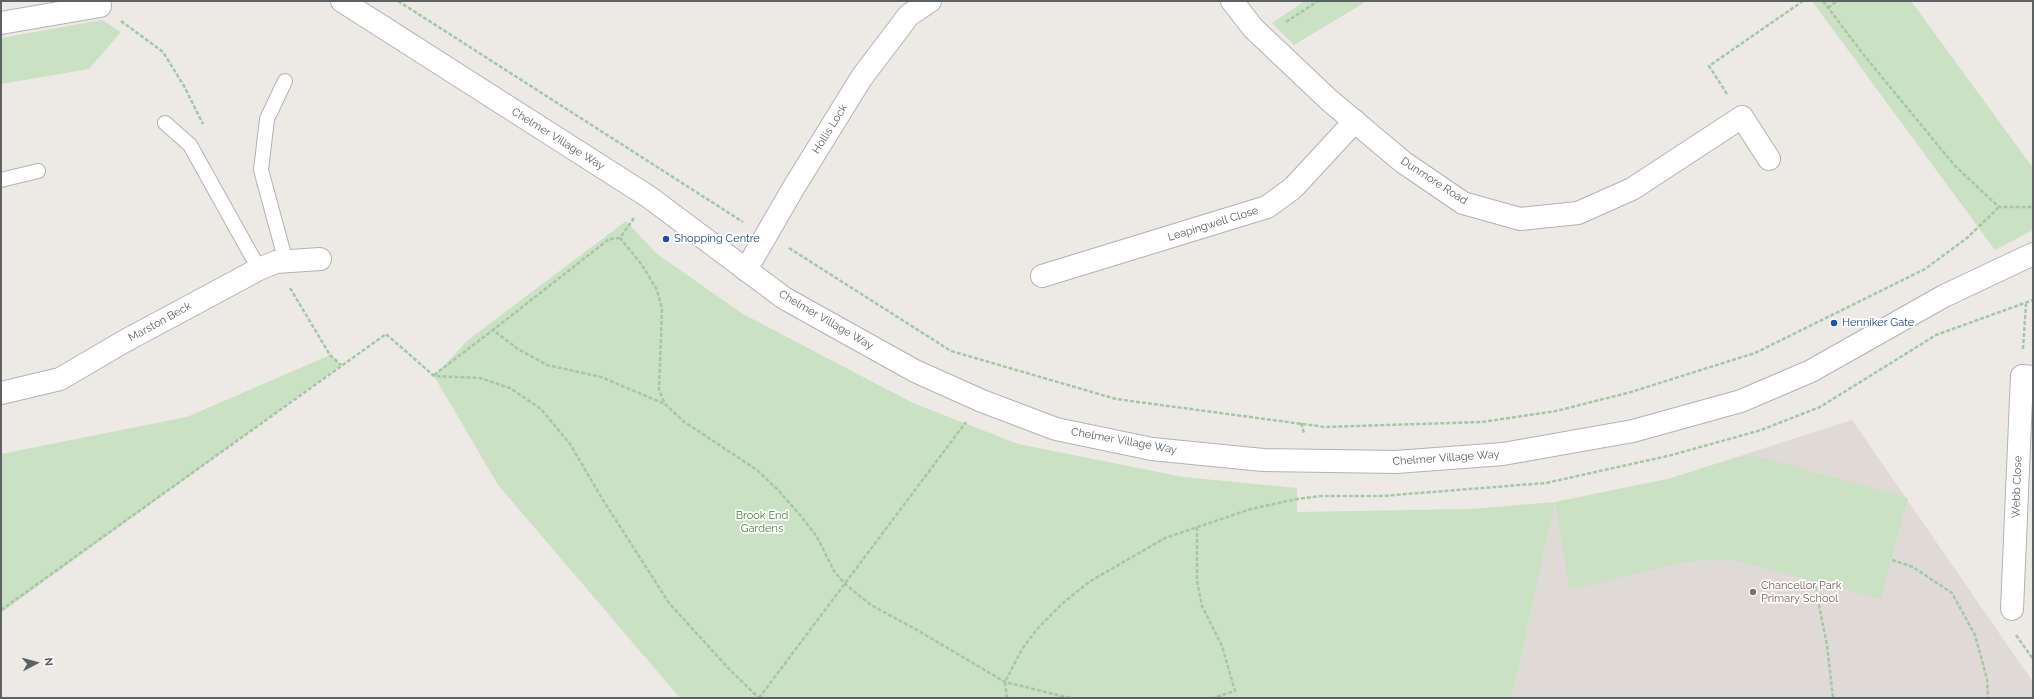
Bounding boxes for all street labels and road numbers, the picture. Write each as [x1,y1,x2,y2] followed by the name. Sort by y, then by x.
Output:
[810,102,850,156] street label: Hollis Lock
[509,105,607,173] street label: Chelmer Village Way
[1398,155,1470,207] street label: Dunmore Road
[1166,204,1260,244] street label: Leapingwell Close
[776,287,876,353] street label: Chelmer Village Way
[126,299,194,345] street label: Marston Beck
[1070,425,1178,457] street label: Chelmer Village Way
[1392,448,1500,468] street label: Chelmer Village Way
[2009,456,2025,518] street label: Webb Close

